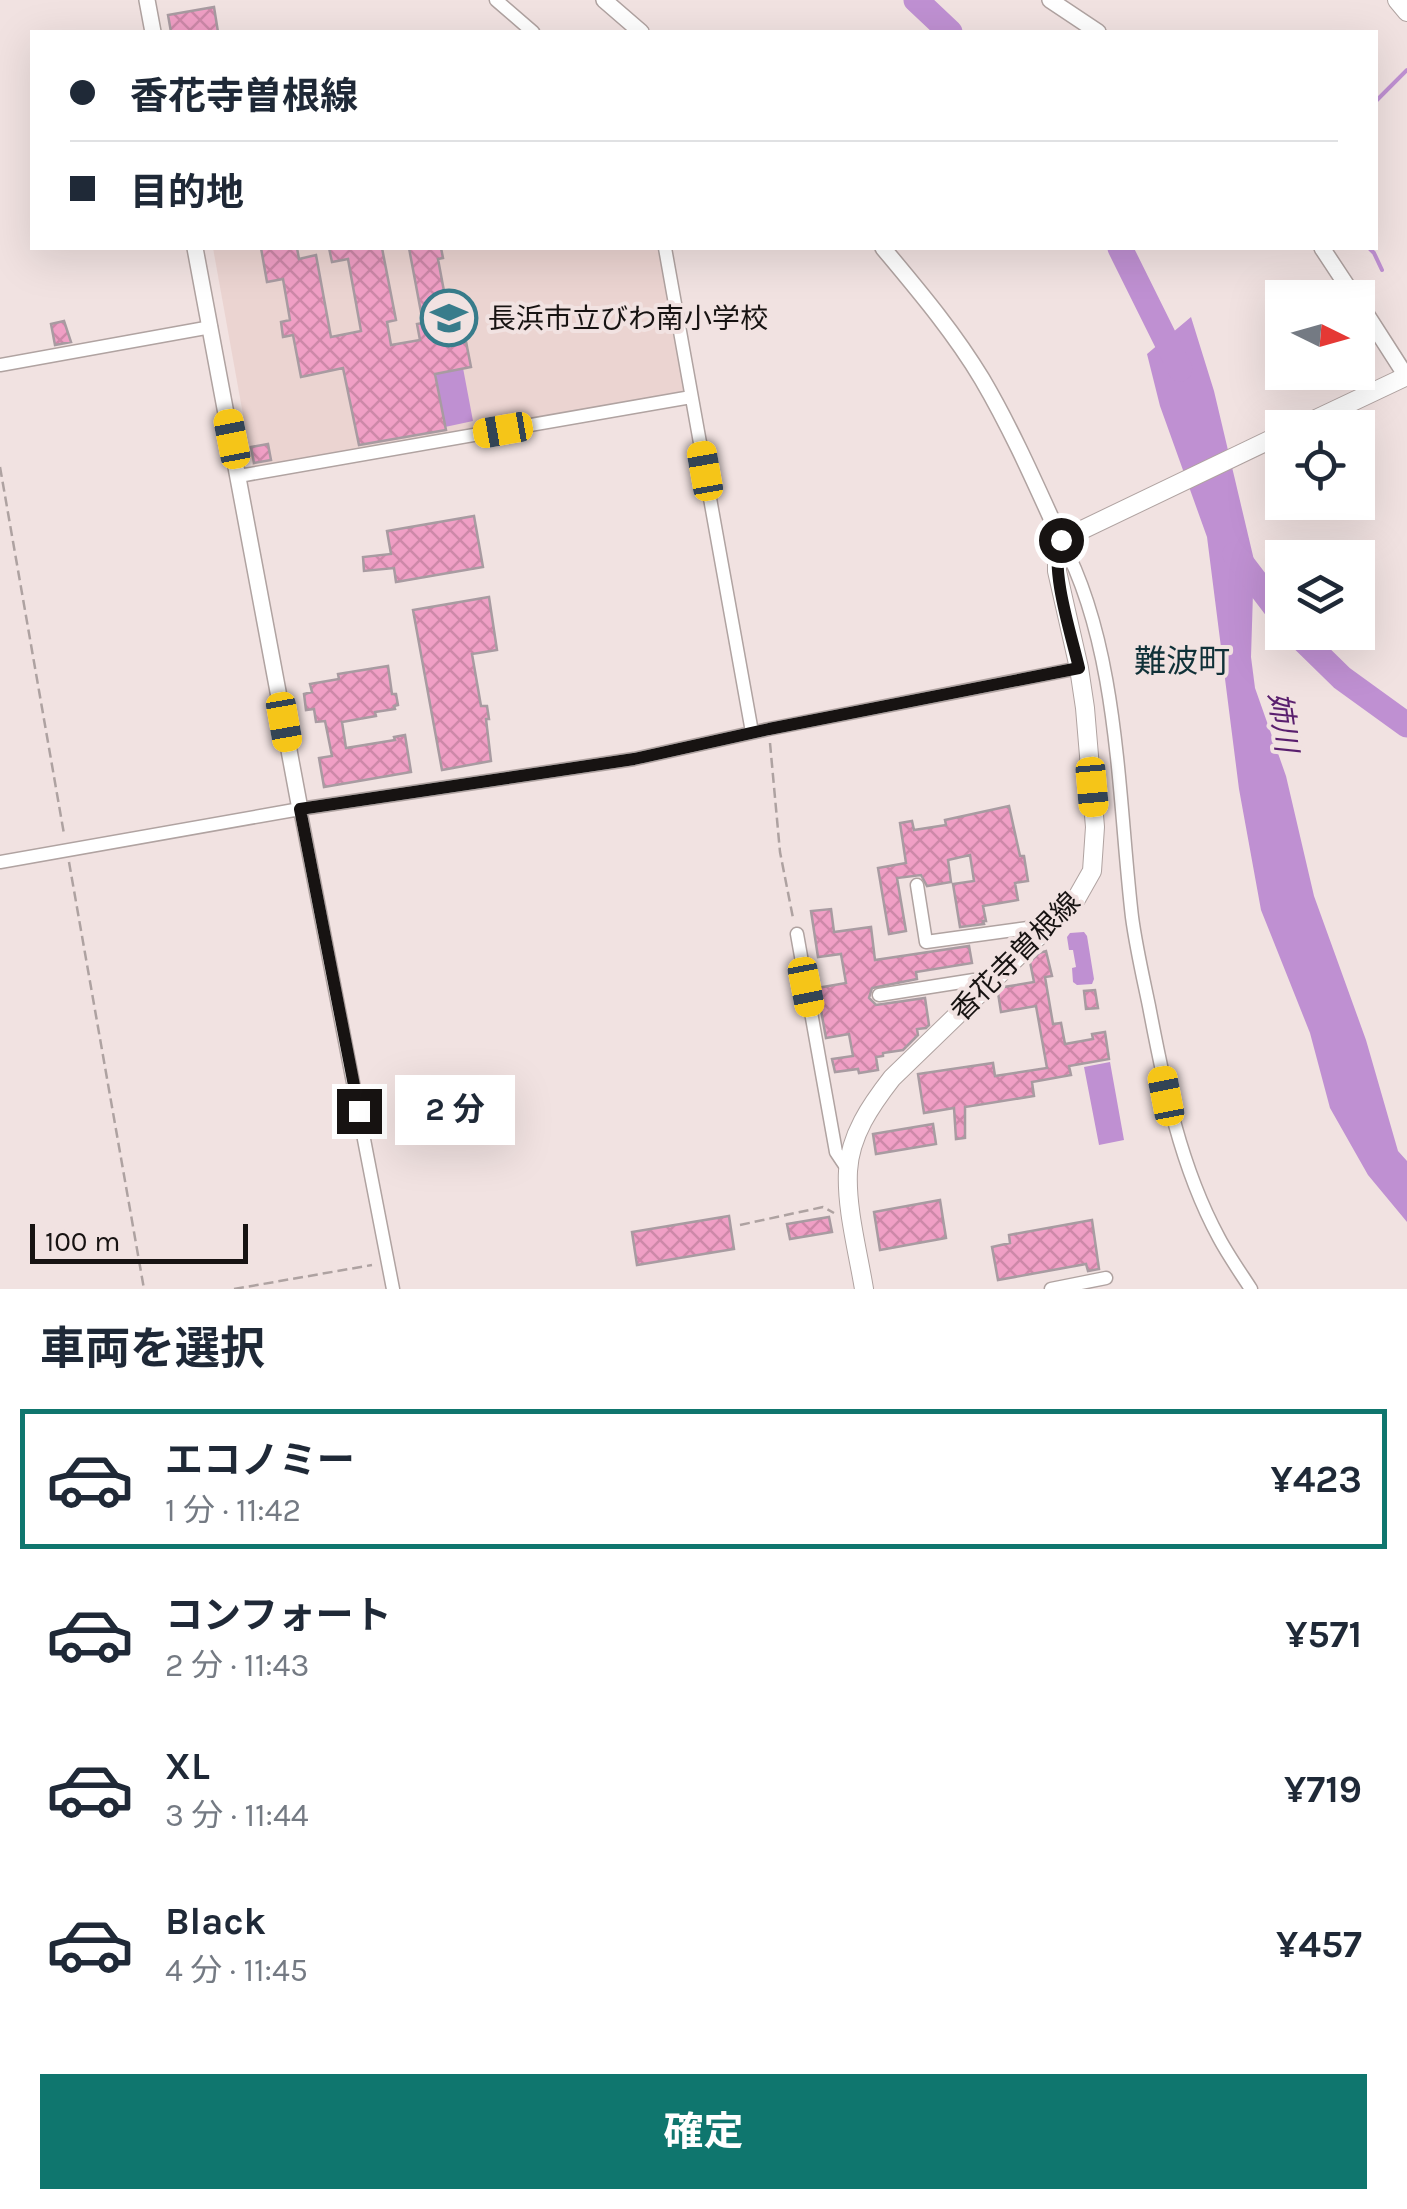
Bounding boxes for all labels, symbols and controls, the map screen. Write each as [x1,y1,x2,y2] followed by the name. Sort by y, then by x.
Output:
[130,74,358,119] text: 香花寺曽根線
[130,170,244,215] text: 目的地
[1265,280,1375,390] north arrow
[1265,280,1375,650] map controls
[419,288,479,348] school or university icon: 長浜市立びわ南小学校
[488,302,768,335] place label: 長浜市立びわ南小学校
[212,407,252,471] car
[471,410,535,450] car
[1265,410,1375,520] button: locate
[685,439,725,503] car
[1039,518,1084,563] route start
[1265,540,1375,650] button: layers
[1134,643,1230,680] district label: 難波町
[264,690,304,754] car
[1261,690,1305,757] water label: 姉川
[1074,756,1110,818] car
[944,885,1086,1027] street label: 香花寺曽根線
[786,955,826,1019] car
[1146,1064,1186,1128] car
[394,1076,514,1146] callout: 2 分
[337,1089,382,1134] route end
[425,1091,485,1128] text: 2 分
[30,1219,248,1264] scale bar
[45,1225,120,1258] text: 100 m
[40,1323,265,1375] text: 車両を選択
[45,1434,135,1524] icon: car
[165,1438,355,1483] text: エコノミー
[1270,1457,1362,1502] text: ¥423
[165,1492,301,1529] text: 1 分 · 11:42
[45,1589,135,1679] icon: car
[165,1593,392,1638] text: コンフォート
[1285,1612,1362,1657] text: ¥571
[165,1647,309,1684] text: 2 分 · 11:43
[45,1744,135,1834] icon: car
[165,1744,210,1789] text: XL
[1284,1767,1362,1812] text: ¥719
[165,1797,309,1834] text: 3 分 · 11:44
[45,1899,135,1989] icon: car
[165,1899,266,1944] text: Black
[1276,1922,1362,1967] text: ¥457
[165,1952,308,1989] text: 4 分 · 11:45
[40,2074,1367,2189] button: 確定

